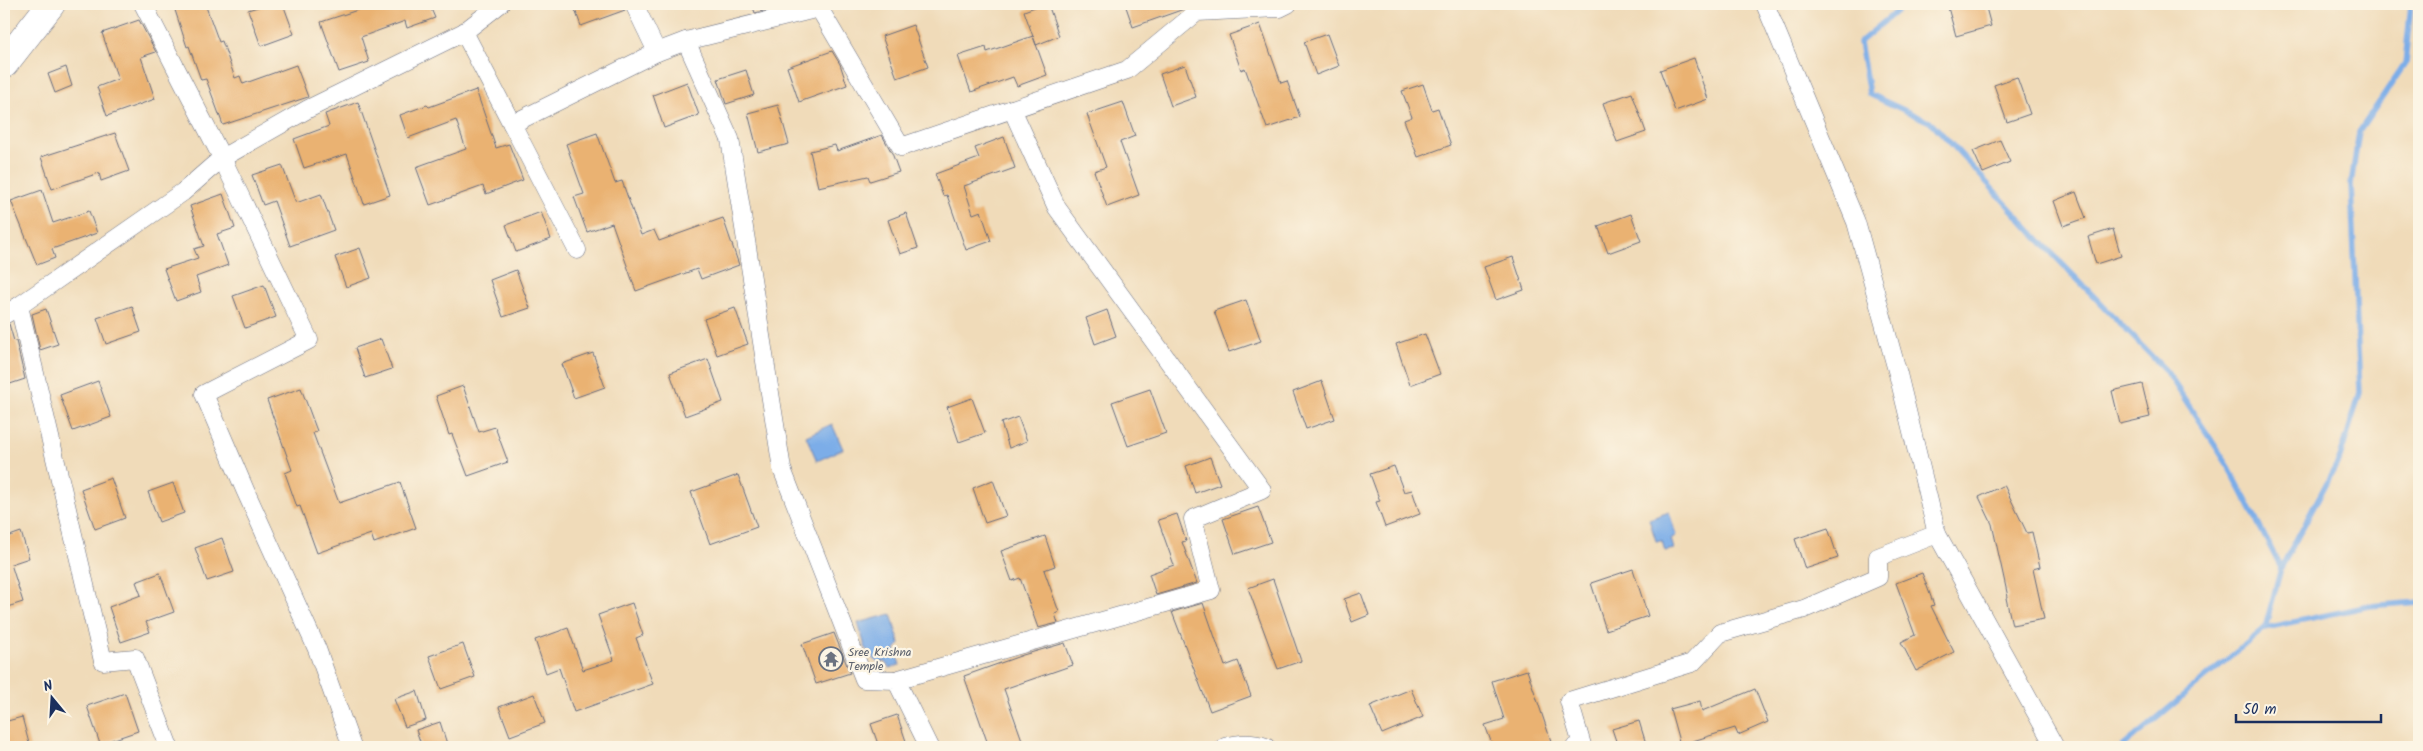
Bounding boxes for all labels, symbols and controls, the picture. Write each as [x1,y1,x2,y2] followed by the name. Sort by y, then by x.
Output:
[848,643,912,676] place label: Sree Krishna Temple
[818,646,844,672] temple icon: Sree Krishna Temple
[28,674,78,724] north arrow
[41,675,56,698] text: N
[2236,691,2380,723] scale bar
[2243,698,2277,722] text: 50 m

